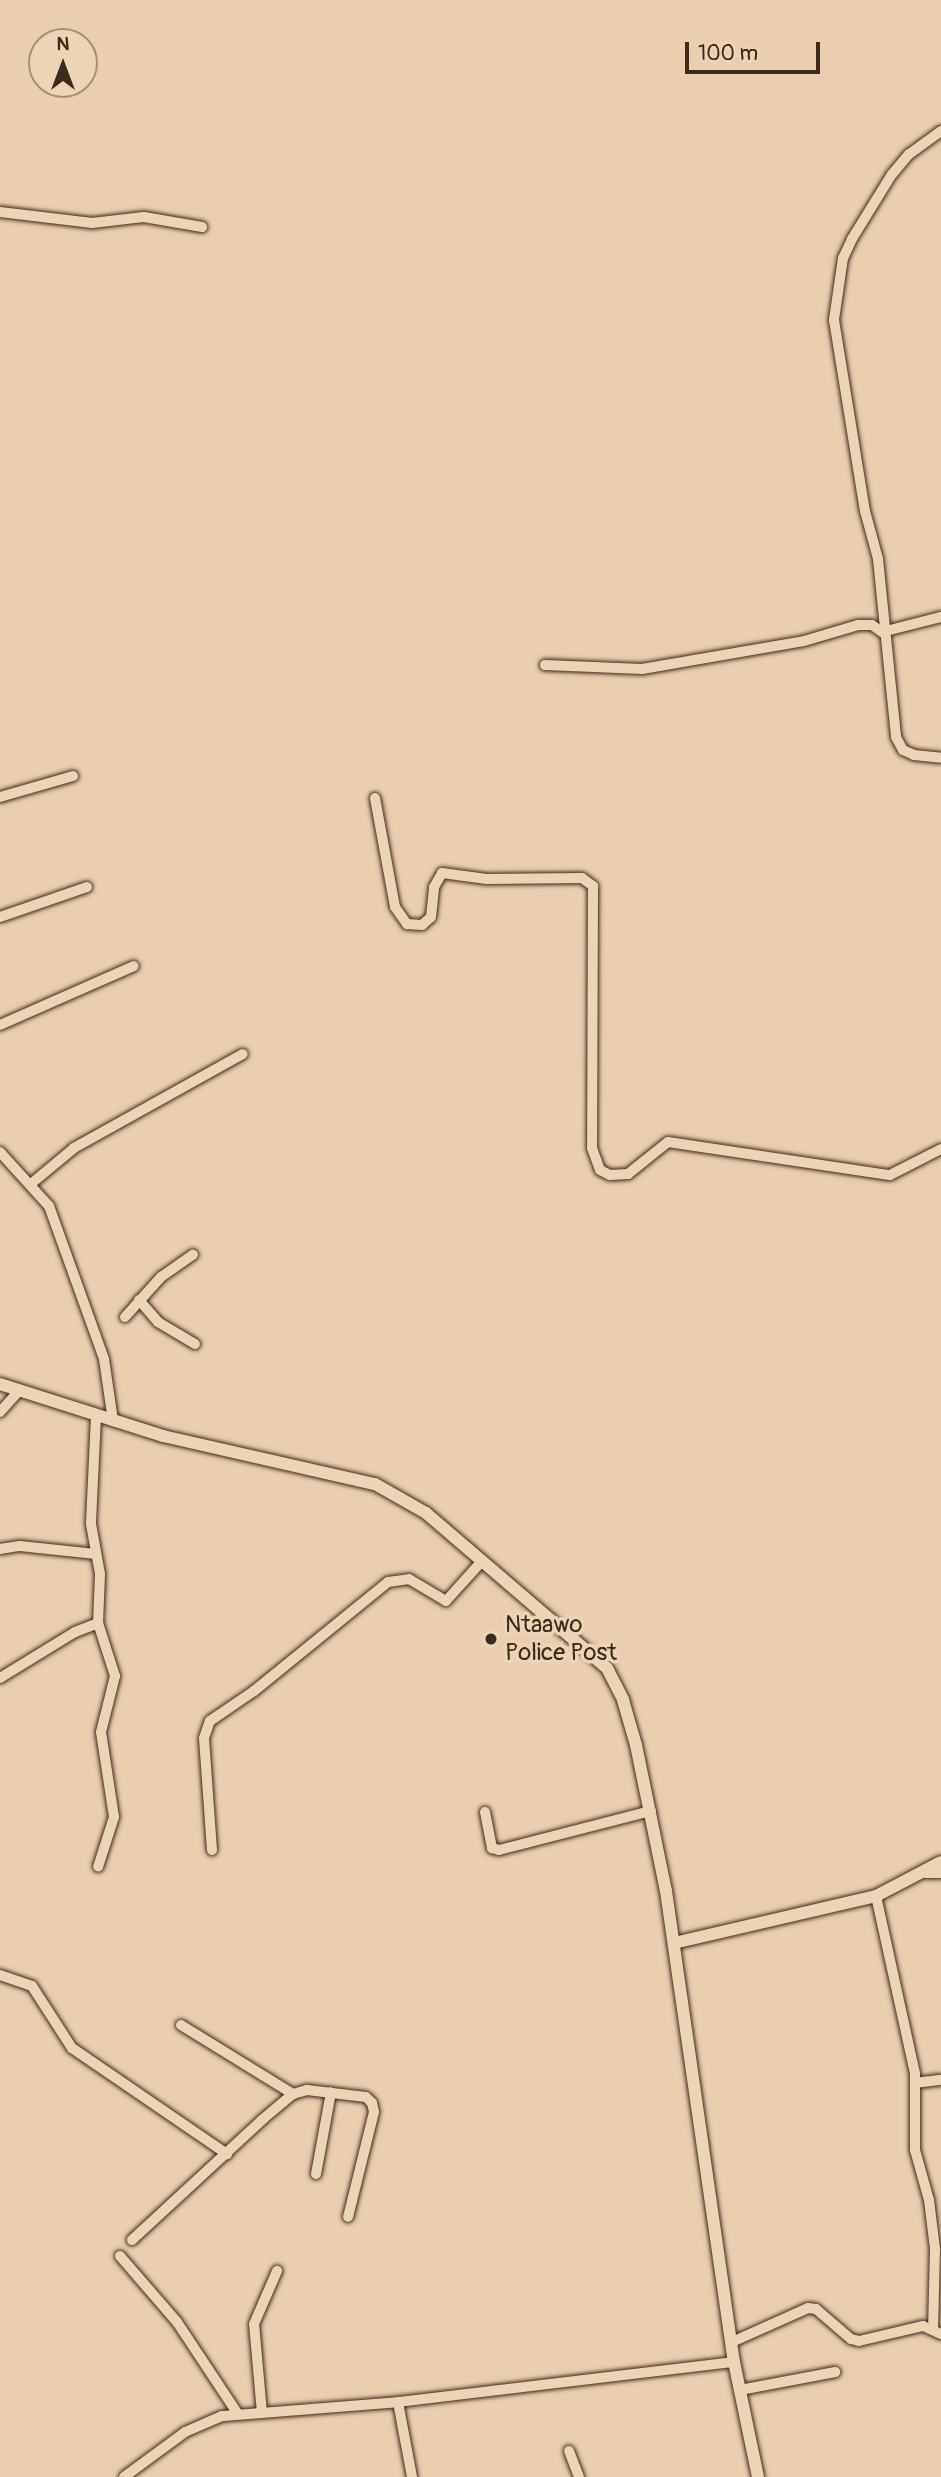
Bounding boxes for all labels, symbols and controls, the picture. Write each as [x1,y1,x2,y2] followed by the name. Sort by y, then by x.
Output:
[28,28,98,98] north arrow
[689,28,824,72] scale bar
[57,32,69,56] text: N
[698,40,758,67] text: 100 m
[505,1611,617,1667] place label: Ntaawo Police Post
[483,1631,499,1647] marker: Ntaawo Police Post

